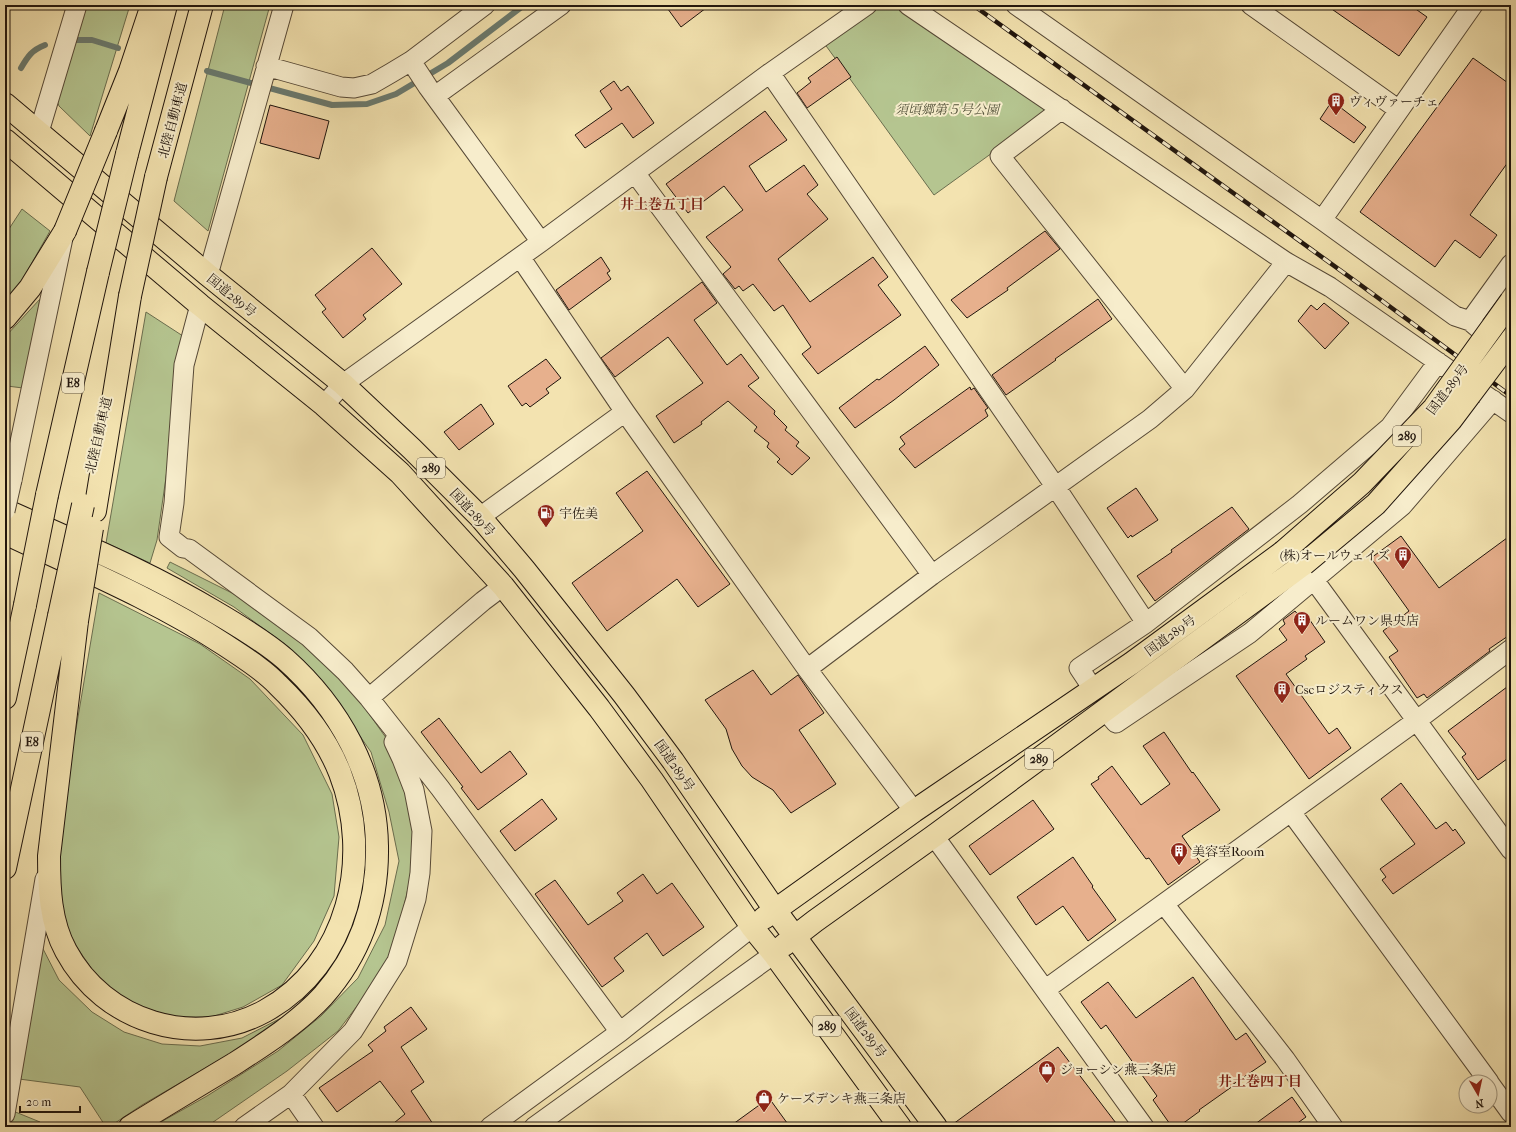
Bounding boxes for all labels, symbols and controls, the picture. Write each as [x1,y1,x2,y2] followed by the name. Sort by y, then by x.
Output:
[155,81,190,160] street label: 北陸自動車道
[1326,91,1346,116] building icon: ヴィヴァーチェ
[1349,94,1439,109] place label: ヴィヴァーチェ
[895,102,1001,117] park label: 須頃郷第５号公園
[620,196,704,213] district label: 井土巻五丁目
[204,271,259,320] street label: 国道289号
[1424,361,1471,417] street label: 国道289号
[62,373,84,393] road number: E8
[82,395,115,475] street label: 北陸自動車道
[1393,426,1421,446] road number: 289
[417,458,445,478] road number: 289
[447,486,498,539] street label: 国道289号
[536,503,556,528] fuel station icon: 宇佐美
[559,506,598,521] place label: 宇佐美
[1393,545,1413,570] building icon: (株)オールウェイズ
[1280,548,1390,563] place label: (株)オールウェイズ
[1292,610,1312,635] building icon: ルームワン県央店
[1142,612,1199,659] street label: 国道289号
[1315,613,1419,628] place label: ルームワン県央店
[1272,679,1292,704] building icon: Cscロジスティクス
[1295,682,1403,697] place label: Cscロジスティクス
[21,732,43,752] road number: E8
[652,737,698,794] street label: 国道289号
[1025,749,1053,769] road number: 289
[1169,841,1189,866] building icon: 美容室Room
[1192,844,1264,859] place label: 美容室Room
[842,1004,889,1060] street label: 国道289号
[813,1016,841,1036] road number: 289
[1037,1059,1057,1084] shop icon: ジョーシン燕三条店
[1060,1062,1176,1077] place label: ジョーシン燕三条店
[1218,1073,1302,1090] district label: 井土巻四丁目
[1458,1074,1498,1114] north arrow
[20,1088,80,1114] scale bar
[754,1088,774,1113] shop icon: ケーズデンキ燕三条店
[777,1091,906,1106] place label: ケーズデンキ燕三条店
[26,1095,51,1109] text: 20 m
[1474,1096,1485,1111] text: N

